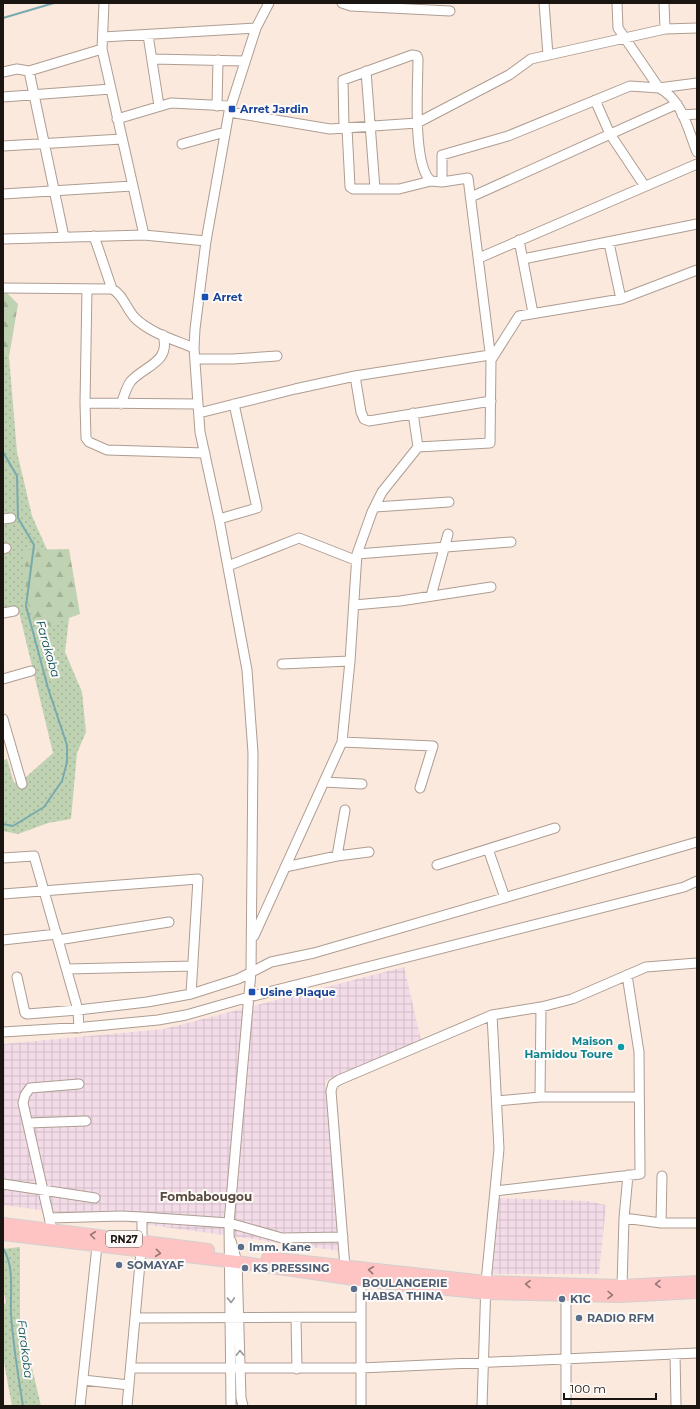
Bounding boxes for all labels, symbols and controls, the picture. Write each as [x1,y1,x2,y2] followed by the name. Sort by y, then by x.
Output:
[239,102,309,116] place label: Arret Jardin
[227,104,237,114] marker: Arret Jardin
[212,290,243,304] place label: Arret
[200,292,210,302] marker: Arret
[33,618,64,679] water label: Farakoba
[260,985,336,999] place label: Usine Plaque
[247,987,257,997] marker: Usine Plaque
[524,1034,613,1061] place label: Maison Hamidou Toure
[616,1042,626,1052] marker: Maison Hamidou Toure
[160,1189,252,1204] district label: Fombabougou
[90,1231,96,1240] one-way arrow
[106,1231,142,1247] road number: RN27
[249,1240,311,1254] place label: Imm. Kane
[236,1242,246,1252] marker: Imm. Kane
[154,1248,161,1257] one-way arrow
[127,1258,184,1272] place label: SOMAYAF
[114,1260,124,1270] marker: SOMAYAF
[253,1261,330,1275] place label: KS PRESSING
[240,1263,250,1273] marker: KS PRESSING
[368,1266,374,1275] one-way arrow
[362,1276,447,1303] place label: BOULANGERIE HABSA THINA
[655,1279,661,1288] one-way arrow
[525,1280,531,1288] one-way arrow
[349,1284,359,1294] marker: BOULANGERIE HABSA THINA
[607,1291,613,1300] one-way arrow
[570,1292,591,1306] place label: K1C
[557,1294,567,1304] marker: K1C
[226,1297,235,1303] one-way arrow
[587,1311,654,1325] place label: RADIO RFM
[574,1313,584,1323] marker: RADIO RFM
[14,1319,37,1379] water label: Farakoba
[236,1350,245,1356] one-way arrow
[564,1375,656,1401] scale bar
[570,1381,606,1396] text: 100 m

